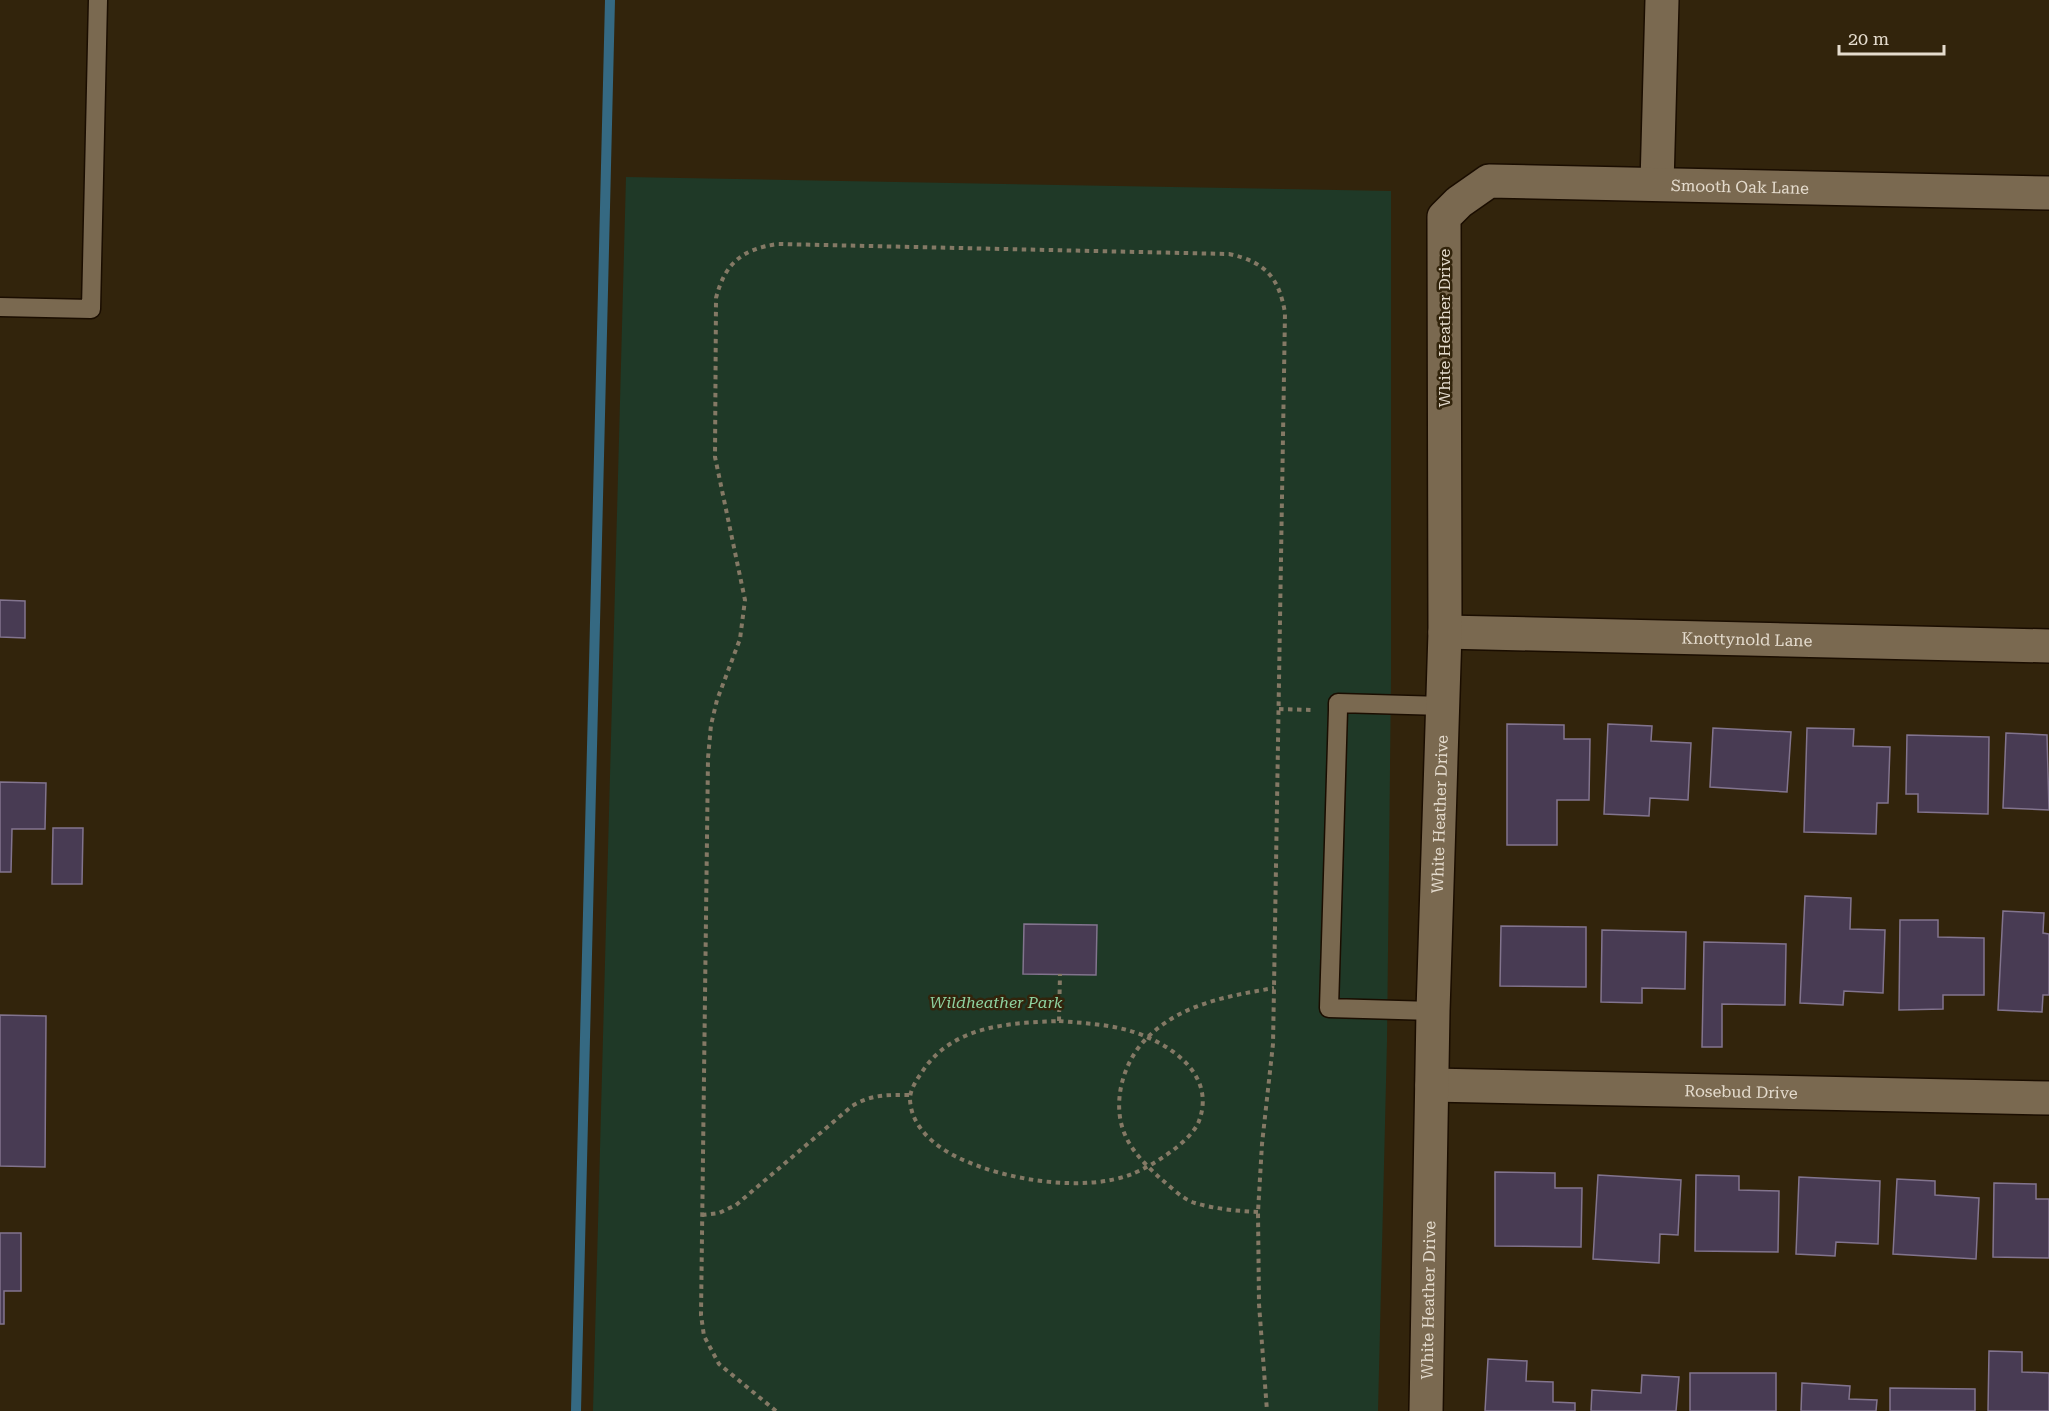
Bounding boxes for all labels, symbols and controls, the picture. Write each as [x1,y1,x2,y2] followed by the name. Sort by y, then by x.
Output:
[1839,18,1944,56] scale bar
[1848,28,1889,49] text: 20 m
[1671,175,1809,197] street label: Smooth Oak Lane
[1435,249,1454,407] street label: White Heather Drive
[1681,628,1813,650] street label: Knottynold Lane
[1427,734,1451,894] street label: White Heather Drive
[930,993,1063,1012] park label: Wildheather Park
[1684,1081,1798,1102] street label: Rosebud Drive
[1417,1220,1439,1379] street label: White Heather Drive

